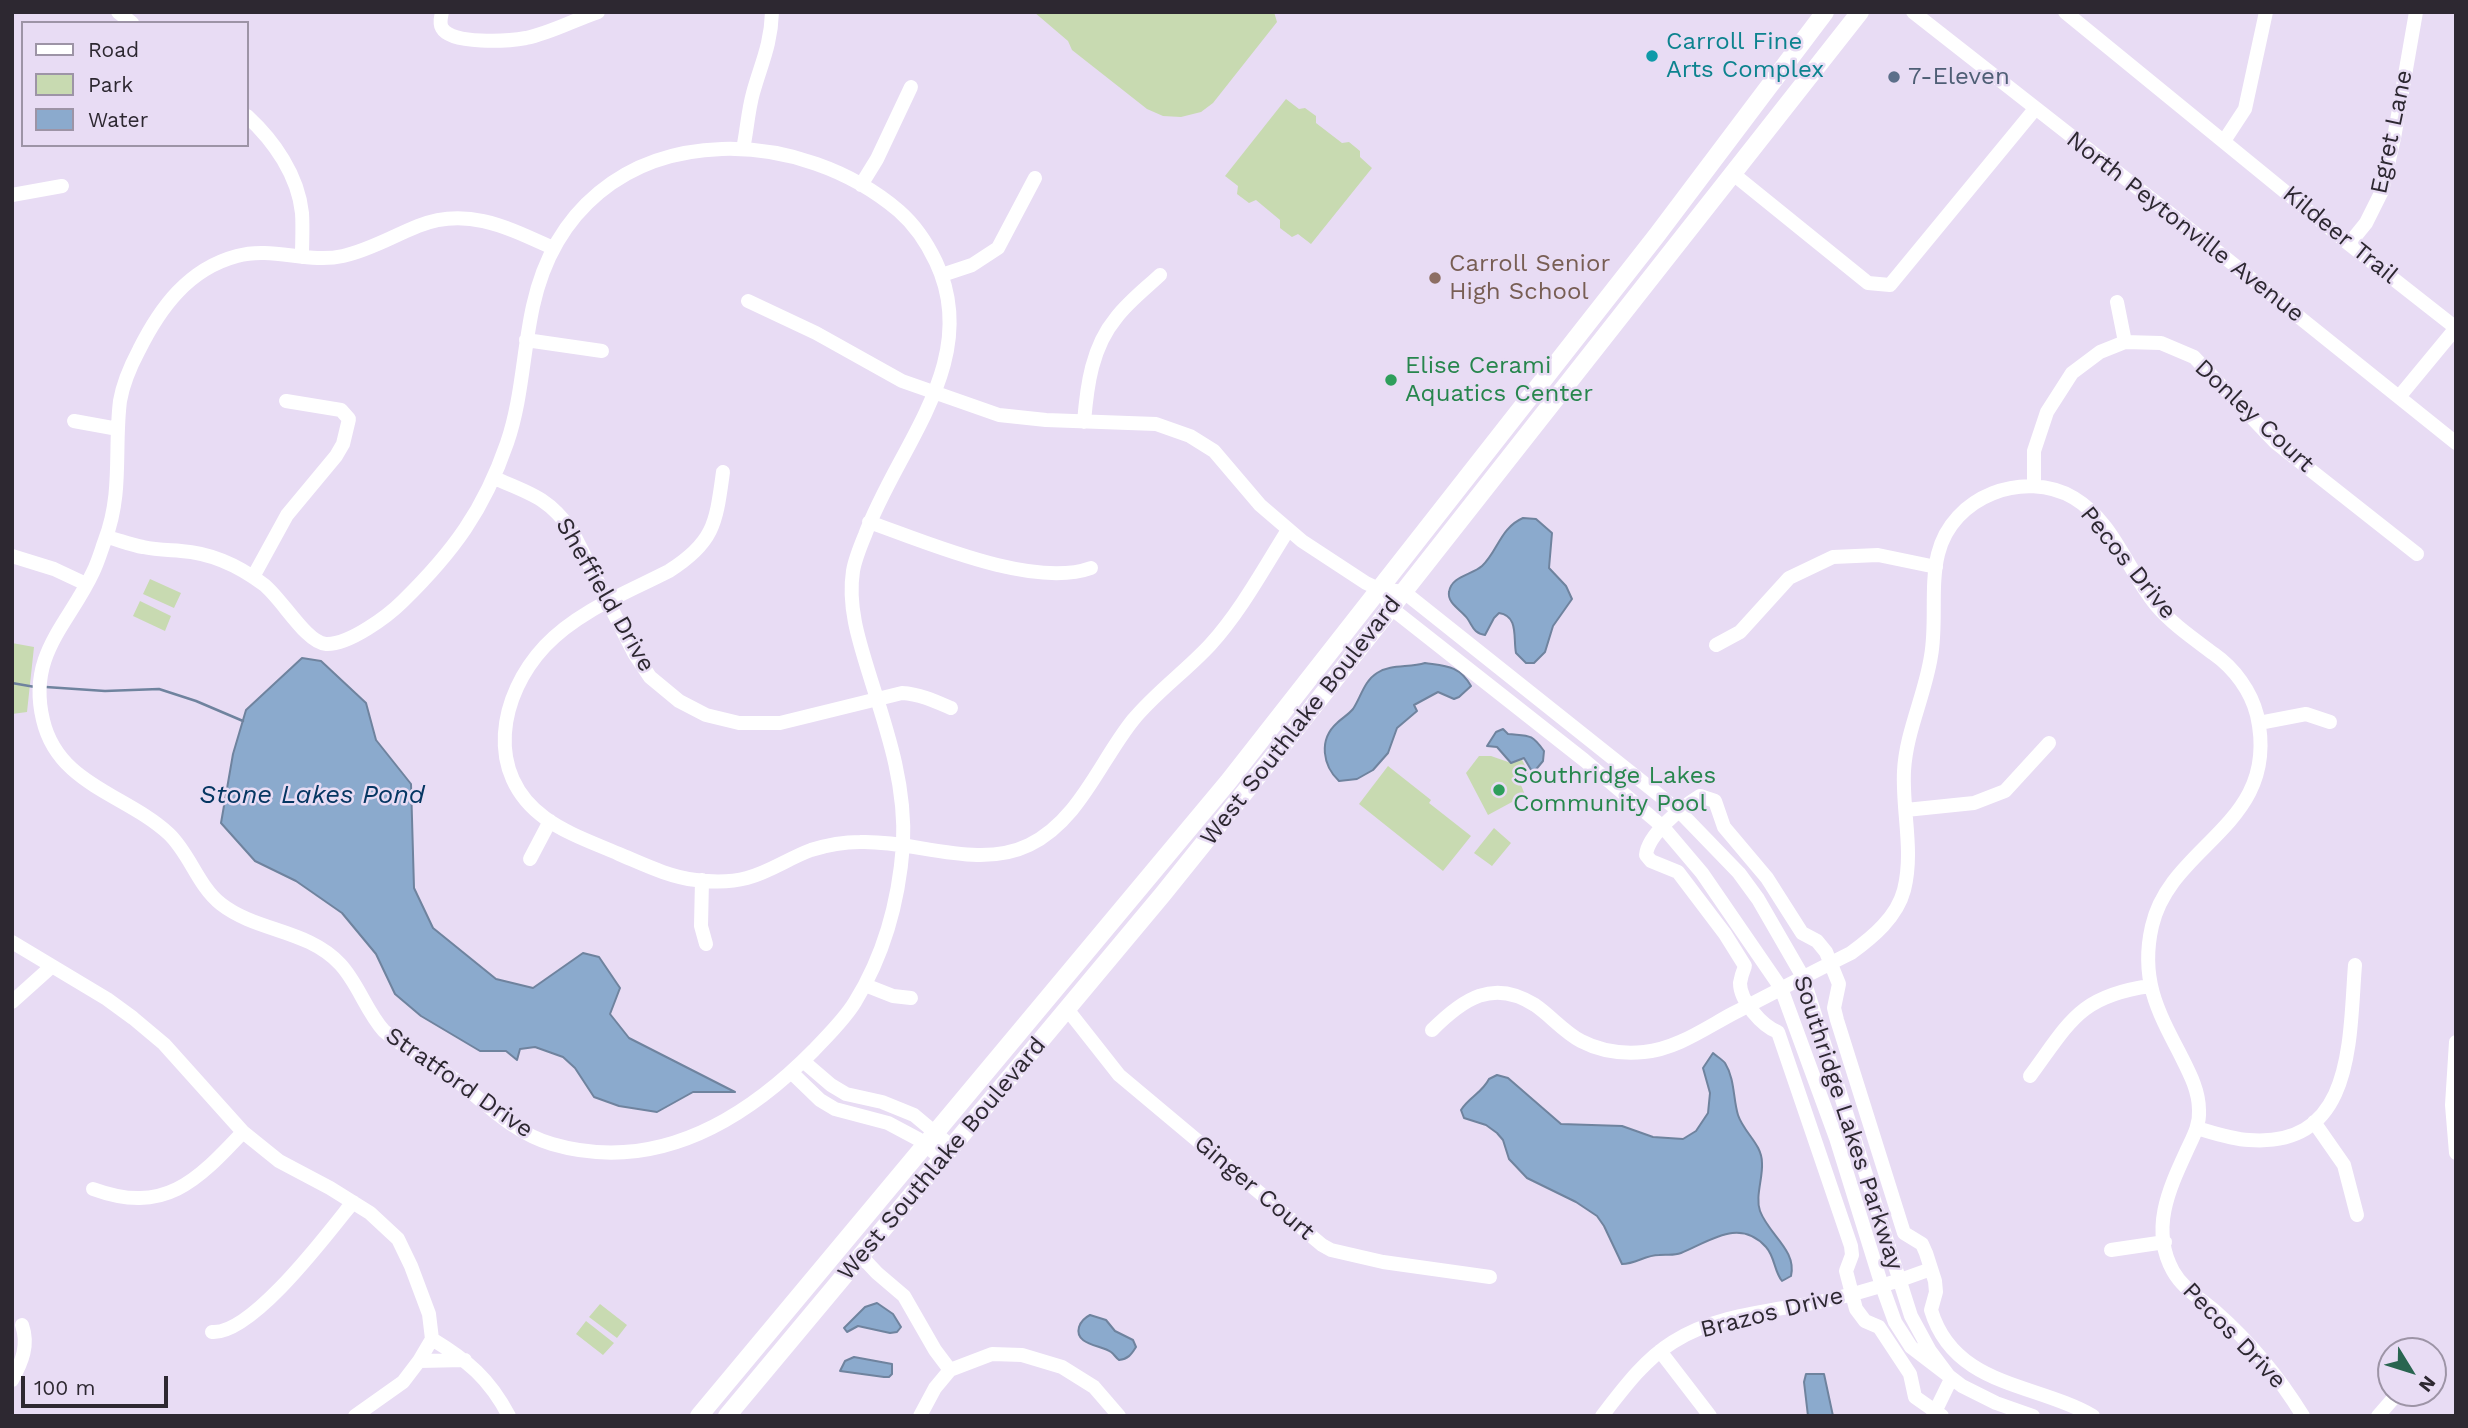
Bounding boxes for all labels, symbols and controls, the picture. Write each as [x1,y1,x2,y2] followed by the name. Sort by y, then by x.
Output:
[21,21,248,147] legend
[1666,28,1824,84] place label: Carroll Fine Arts Complex
[88,37,139,62] text: Road
[1644,48,1660,64] marker: Carroll Fine Arts Complex
[1908,63,2010,91] place label: 7-Eleven
[2365,67,2419,197] street label: Egret Lane
[1886,69,1902,85] marker: 7-Eleven
[88,72,133,97] text: Park
[88,107,148,132] text: Water
[2060,125,2310,329] street label: North Peytonville Avenue
[2277,180,2403,290] street label: Kildeer Trail
[1449,250,1610,306] place label: Carroll Senior High School
[1427,270,1443,286] marker: Carroll Senior High School
[1405,352,1593,408] place label: Elise Cerami Aquatics Center
[2188,353,2320,479] street label: Donley Court
[1383,372,1399,388] marker: Elise Cerami Aquatics Center
[2074,501,2182,625] street label: Pecos Drive
[549,513,661,677] street label: Sheffield Drive
[1195,591,1407,851] street label: West Southlake Boulevard
[1513,762,1716,818] place label: Southridge Lakes Community Pool
[199,779,425,811] water label: Stone Lakes Pond
[1491,782,1507,798] marker: Southridge Lakes Community Pool
[1787,972,1909,1274] street label: Southridge Lakes Parkway
[380,1021,538,1145] street label: Stratford Drive
[832,1032,1052,1286] street label: West Southlake Boulevard
[1188,1129,1320,1247] street label: Ginger Court
[2176,1277,2292,1395] street label: Pecos Drive
[1698,1281,1846,1345] street label: Brazos Drive
[2377,1337,2447,1407] north arrow
[24,1362,172,1406] scale bar
[2414,1371,2441,1397] text: N
[34,1375,96,1400] text: 100 m

